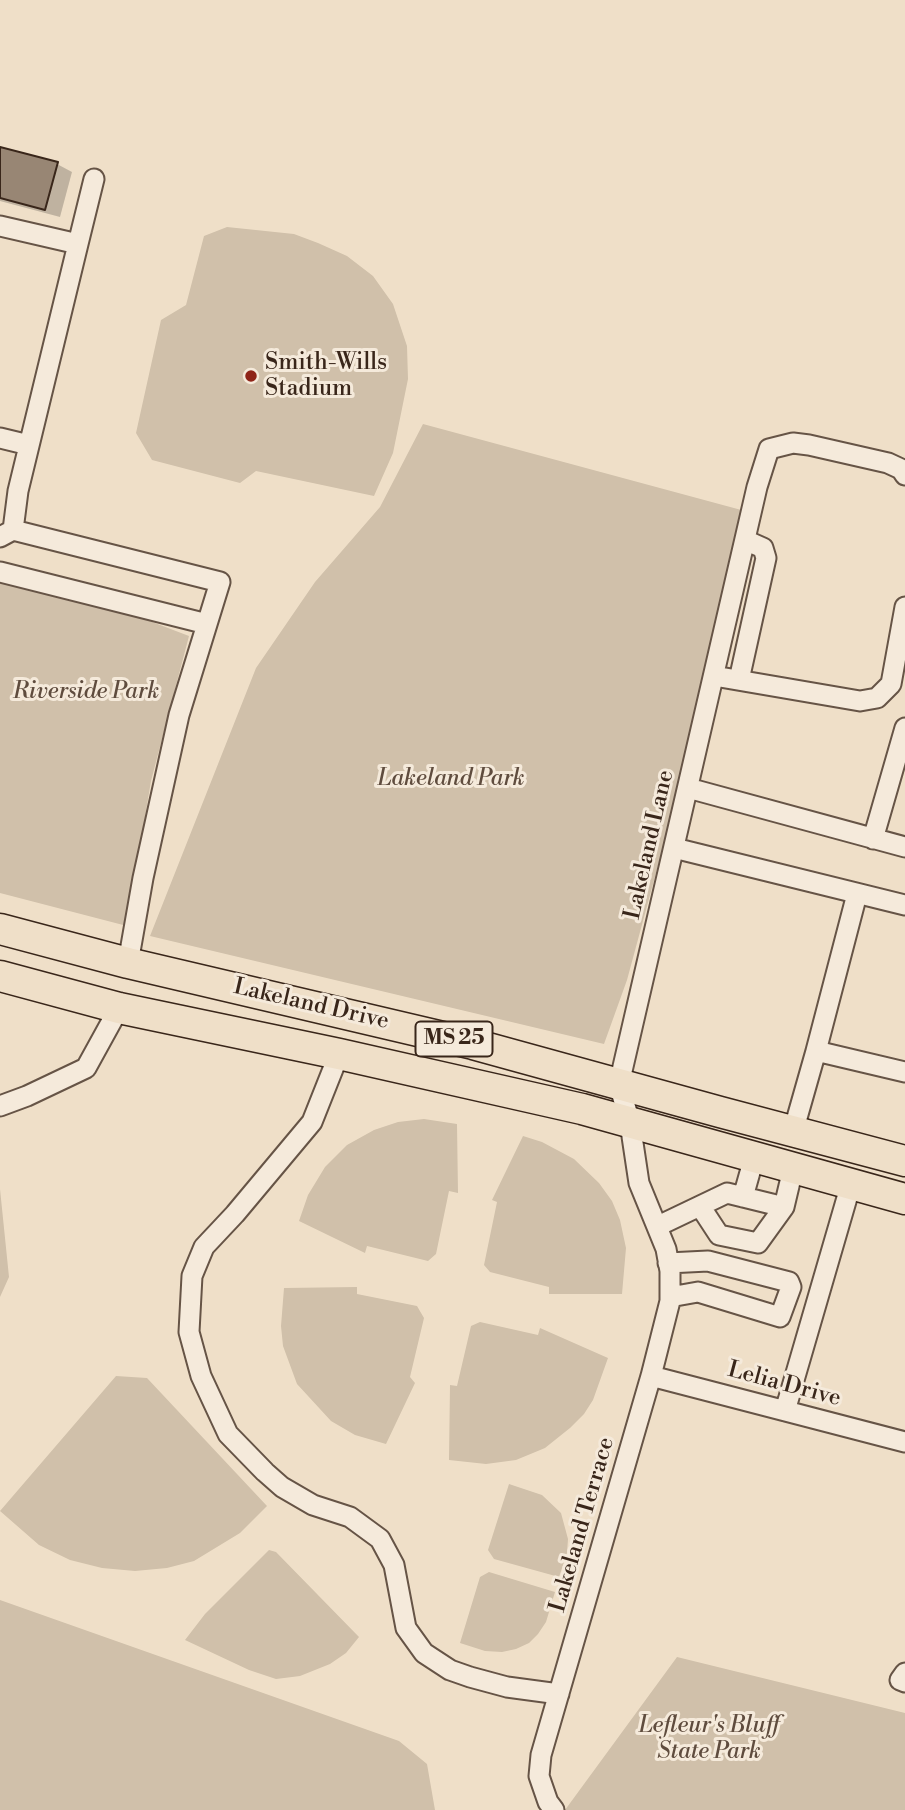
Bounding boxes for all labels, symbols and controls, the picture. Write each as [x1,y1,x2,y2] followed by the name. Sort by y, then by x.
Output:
[265,349,387,403] place label: Smith-Wills Stadium
[243,368,259,384] marker: Smith-Wills Stadium
[13,678,159,706] park label: Riverside Park
[378,765,524,793] park label: Lakeland Park
[619,768,681,922] street label: Lakeland Lane
[231,974,391,1036] street label: Lakeland Drive
[416,1021,492,1056] road number: MS 25
[724,1357,844,1413] street label: Lelia Drive
[545,1434,621,1616] street label: Lakeland Terrace
[639,1712,779,1766] park label: Lefleur's Bluff State Park

